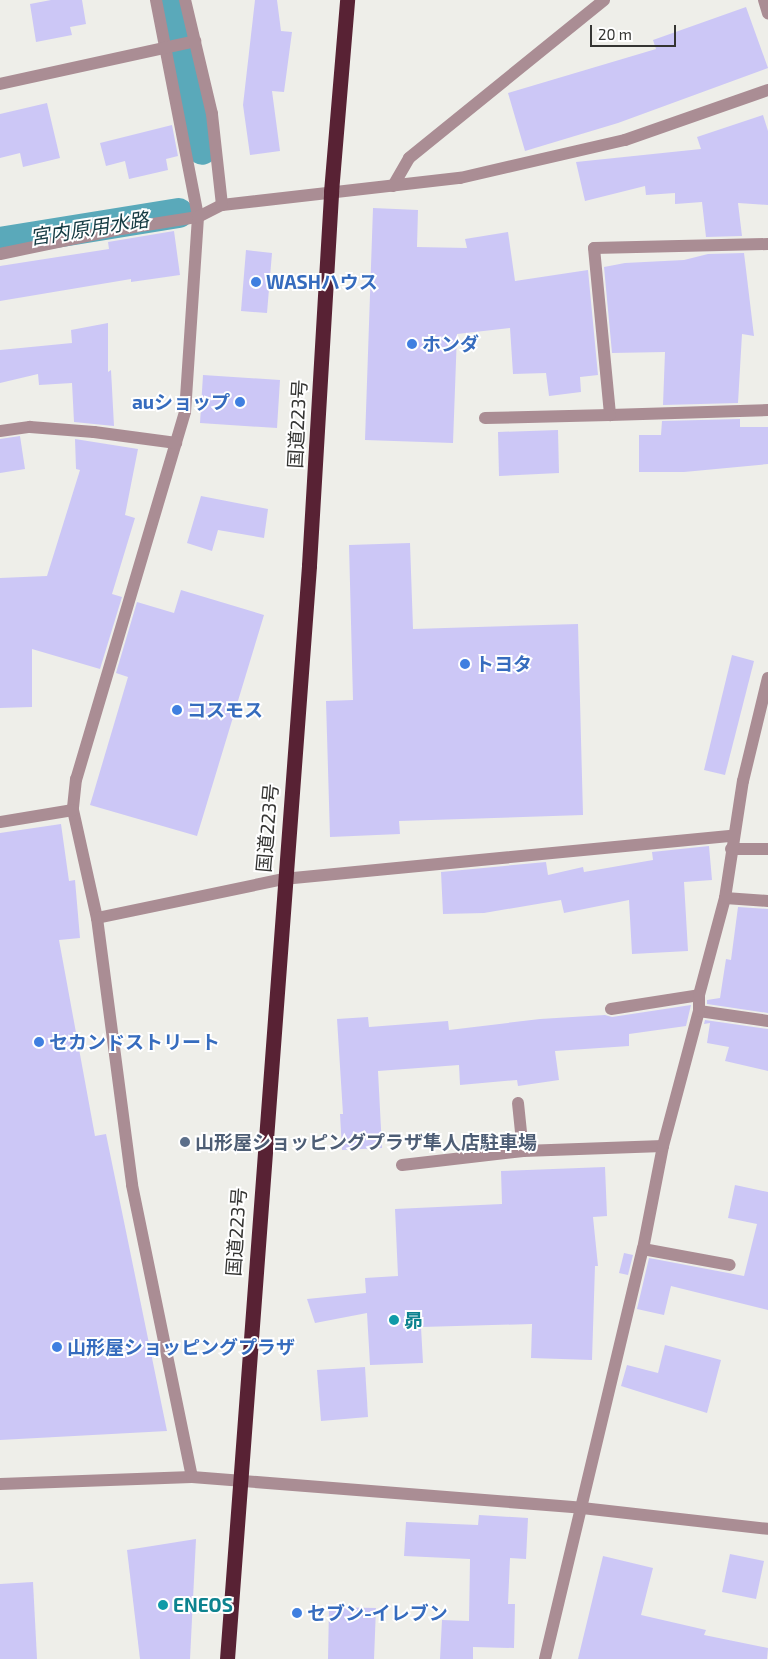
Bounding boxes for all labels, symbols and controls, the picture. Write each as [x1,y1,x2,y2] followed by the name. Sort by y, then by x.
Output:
[593,15,679,47] scale bar
[598,25,632,43] text: 20 m
[28,207,150,249] water label: 宮内原用水路
[266,271,378,293] place label: WASHハウス
[250,276,262,288] marker: WASHハウス
[422,333,479,355] place label: ホンダ
[406,338,418,350] marker: ホンダ
[283,379,311,469] street label: 国道223号
[132,391,230,413] place label: auショップ
[234,396,246,408] marker: auショップ
[475,653,532,675] place label: トヨタ
[459,658,471,670] marker: トヨタ
[187,699,263,721] place label: コスモス
[171,704,183,716] marker: コスモス
[252,783,282,873] street label: 国道223号
[49,1031,220,1053] place label: セカンドストリート
[33,1036,45,1048] marker: セカンドストリート
[195,1131,537,1153] place label: 山形屋ショッピングプラザ隼人店駐車場
[179,1136,191,1148] marker: 山形屋ショッピングプラザ隼人店駐車場
[222,1187,250,1277] street label: 国道223号
[404,1309,423,1331] place label: 昴
[388,1314,400,1326] marker: 昴
[67,1336,295,1358] place label: 山形屋ショッピングプラザ
[51,1341,63,1353] marker: 山形屋ショッピングプラザ
[173,1594,233,1616] place label: ENEOS
[157,1599,169,1611] marker: ENEOS
[307,1602,448,1624] place label: セブン-イレブン
[291,1607,303,1619] marker: セブン-イレブン

